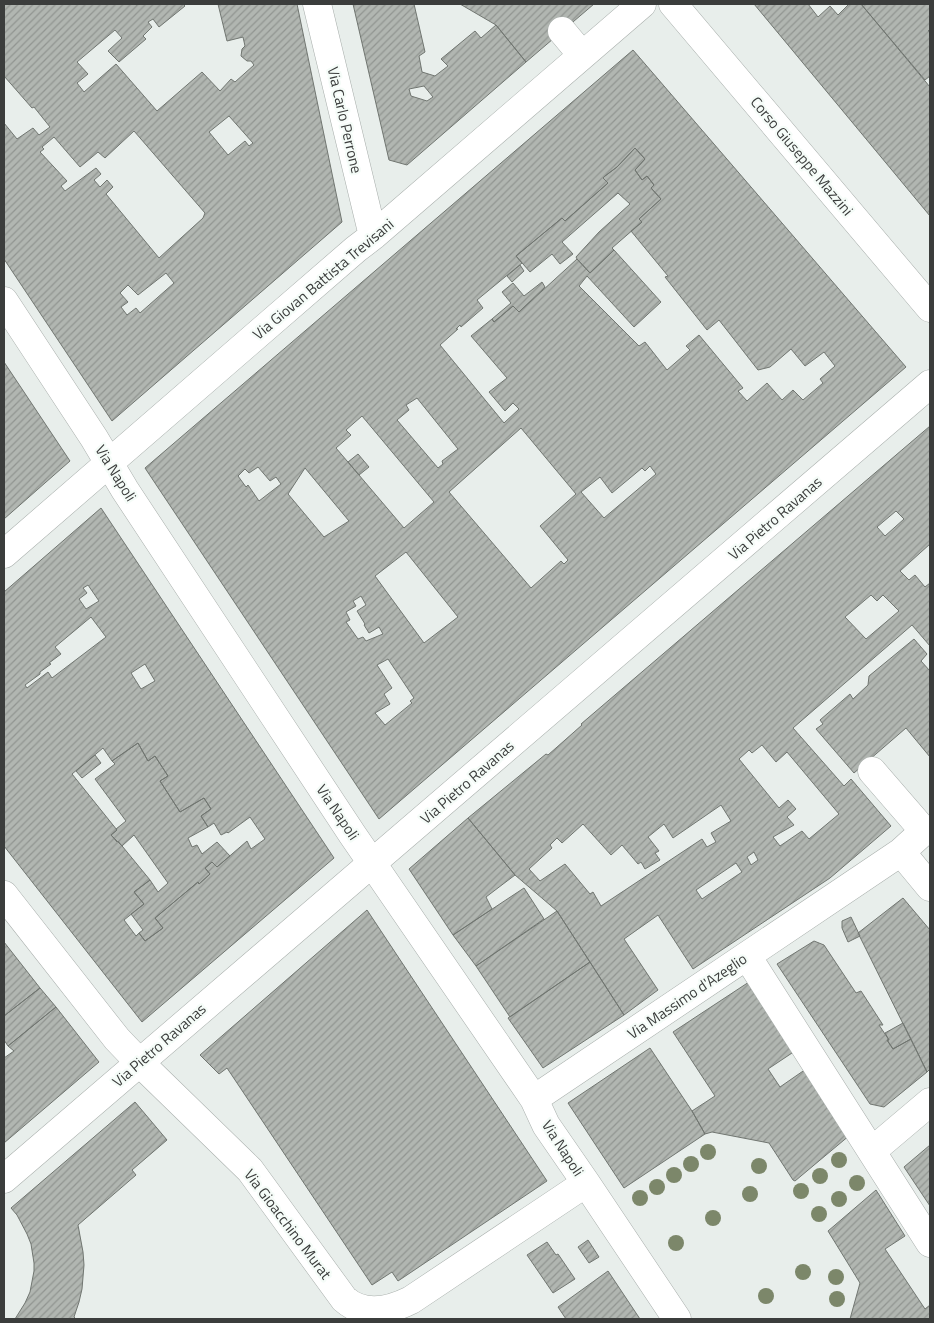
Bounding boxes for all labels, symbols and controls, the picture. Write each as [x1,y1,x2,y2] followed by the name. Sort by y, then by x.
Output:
[322,65,368,175] street label: Via Carlo Perrone
[745,91,859,221] street label: Corso Giuseppe Mazzini
[247,213,399,345] street label: Via Giovan Battista Trevisani
[90,440,142,506] street label: Via Napoli
[723,471,827,565] street label: Via Pietro Ravanas
[415,735,519,829] street label: Via Pietro Ravanas
[311,779,365,845] street label: Via Napoli
[623,947,752,1045] street label: Via Massimo d'Azeglio
[107,998,211,1092] street label: Via Pietro Ravanas
[536,1115,590,1181] street label: Via Napoli
[239,1164,338,1285] street label: Via Gioacchino Murat

